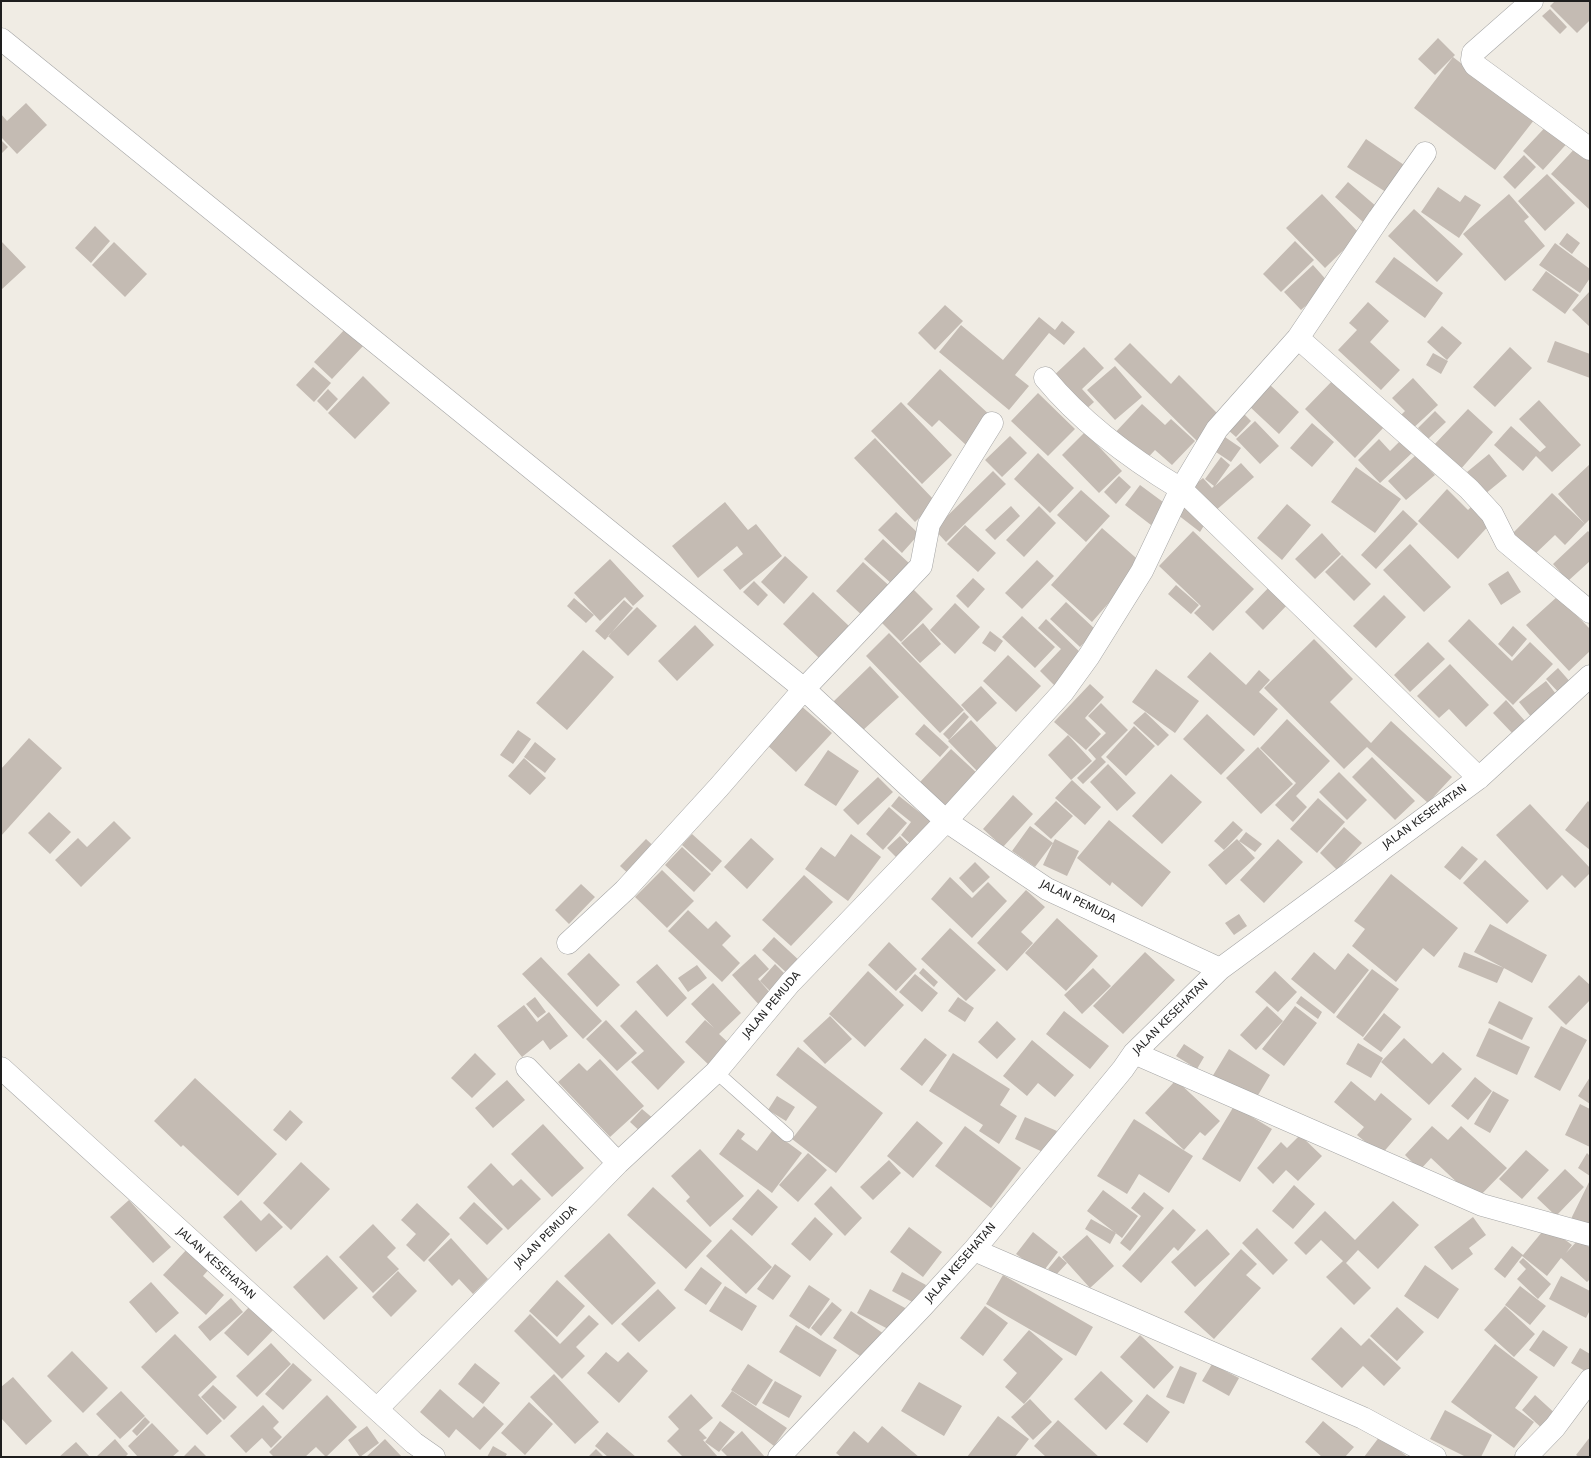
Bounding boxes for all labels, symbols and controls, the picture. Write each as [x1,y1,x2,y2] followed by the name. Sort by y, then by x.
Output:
[1380,782,1470,852] street label: JALAN KESEHATAN
[1038,878,1118,926] street label: JALAN PEMUDA
[740,969,804,1041] street label: JALAN PEMUDA
[1131,977,1211,1057] street label: JALAN KESEHATAN
[512,1203,580,1271] street label: JALAN PEMUDA
[923,1221,999,1305] street label: JALAN KESEHATAN
[174,1225,258,1303] street label: JALAN KESEHATAN

